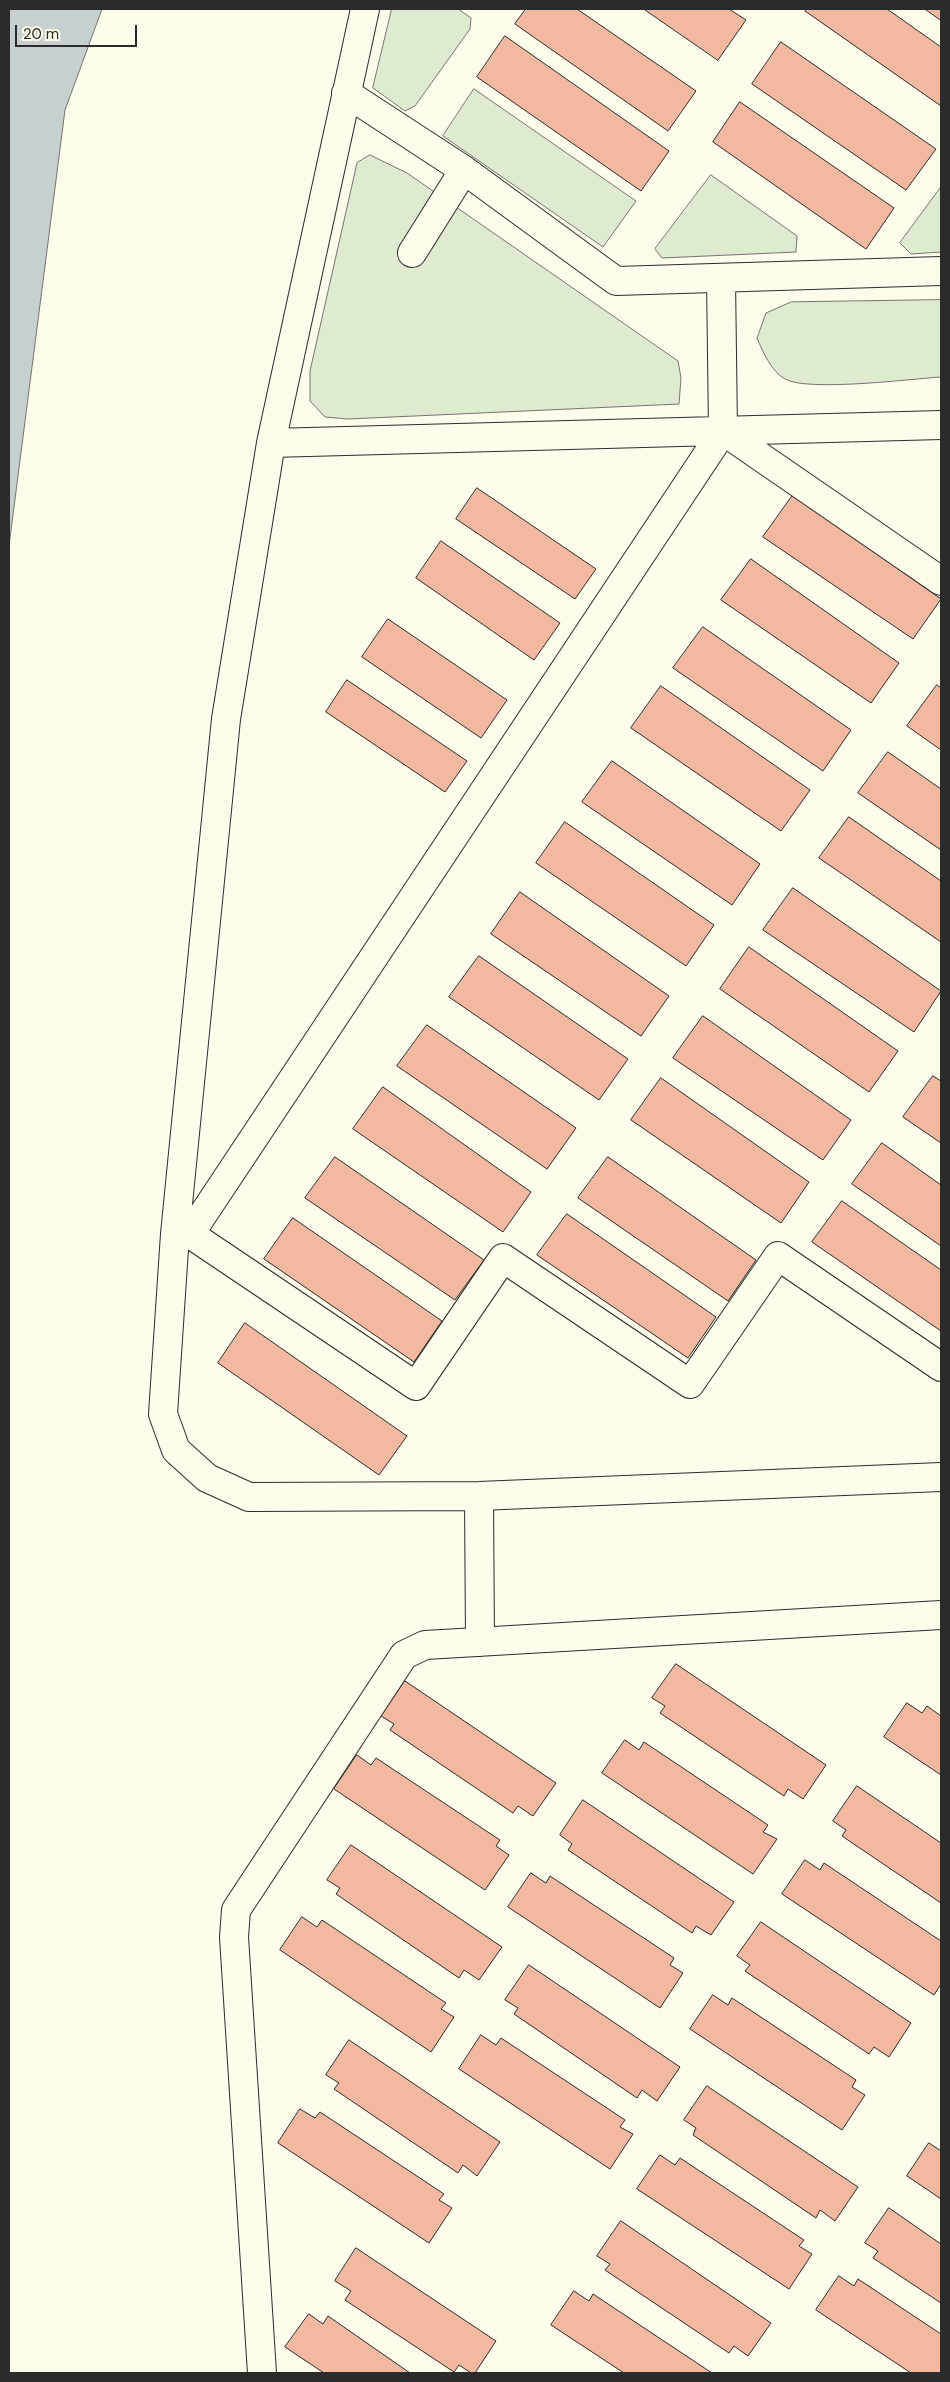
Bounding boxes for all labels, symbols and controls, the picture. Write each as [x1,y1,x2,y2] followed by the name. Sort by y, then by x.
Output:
[18,15,140,47] scale bar
[23,24,59,44] text: 20 m

